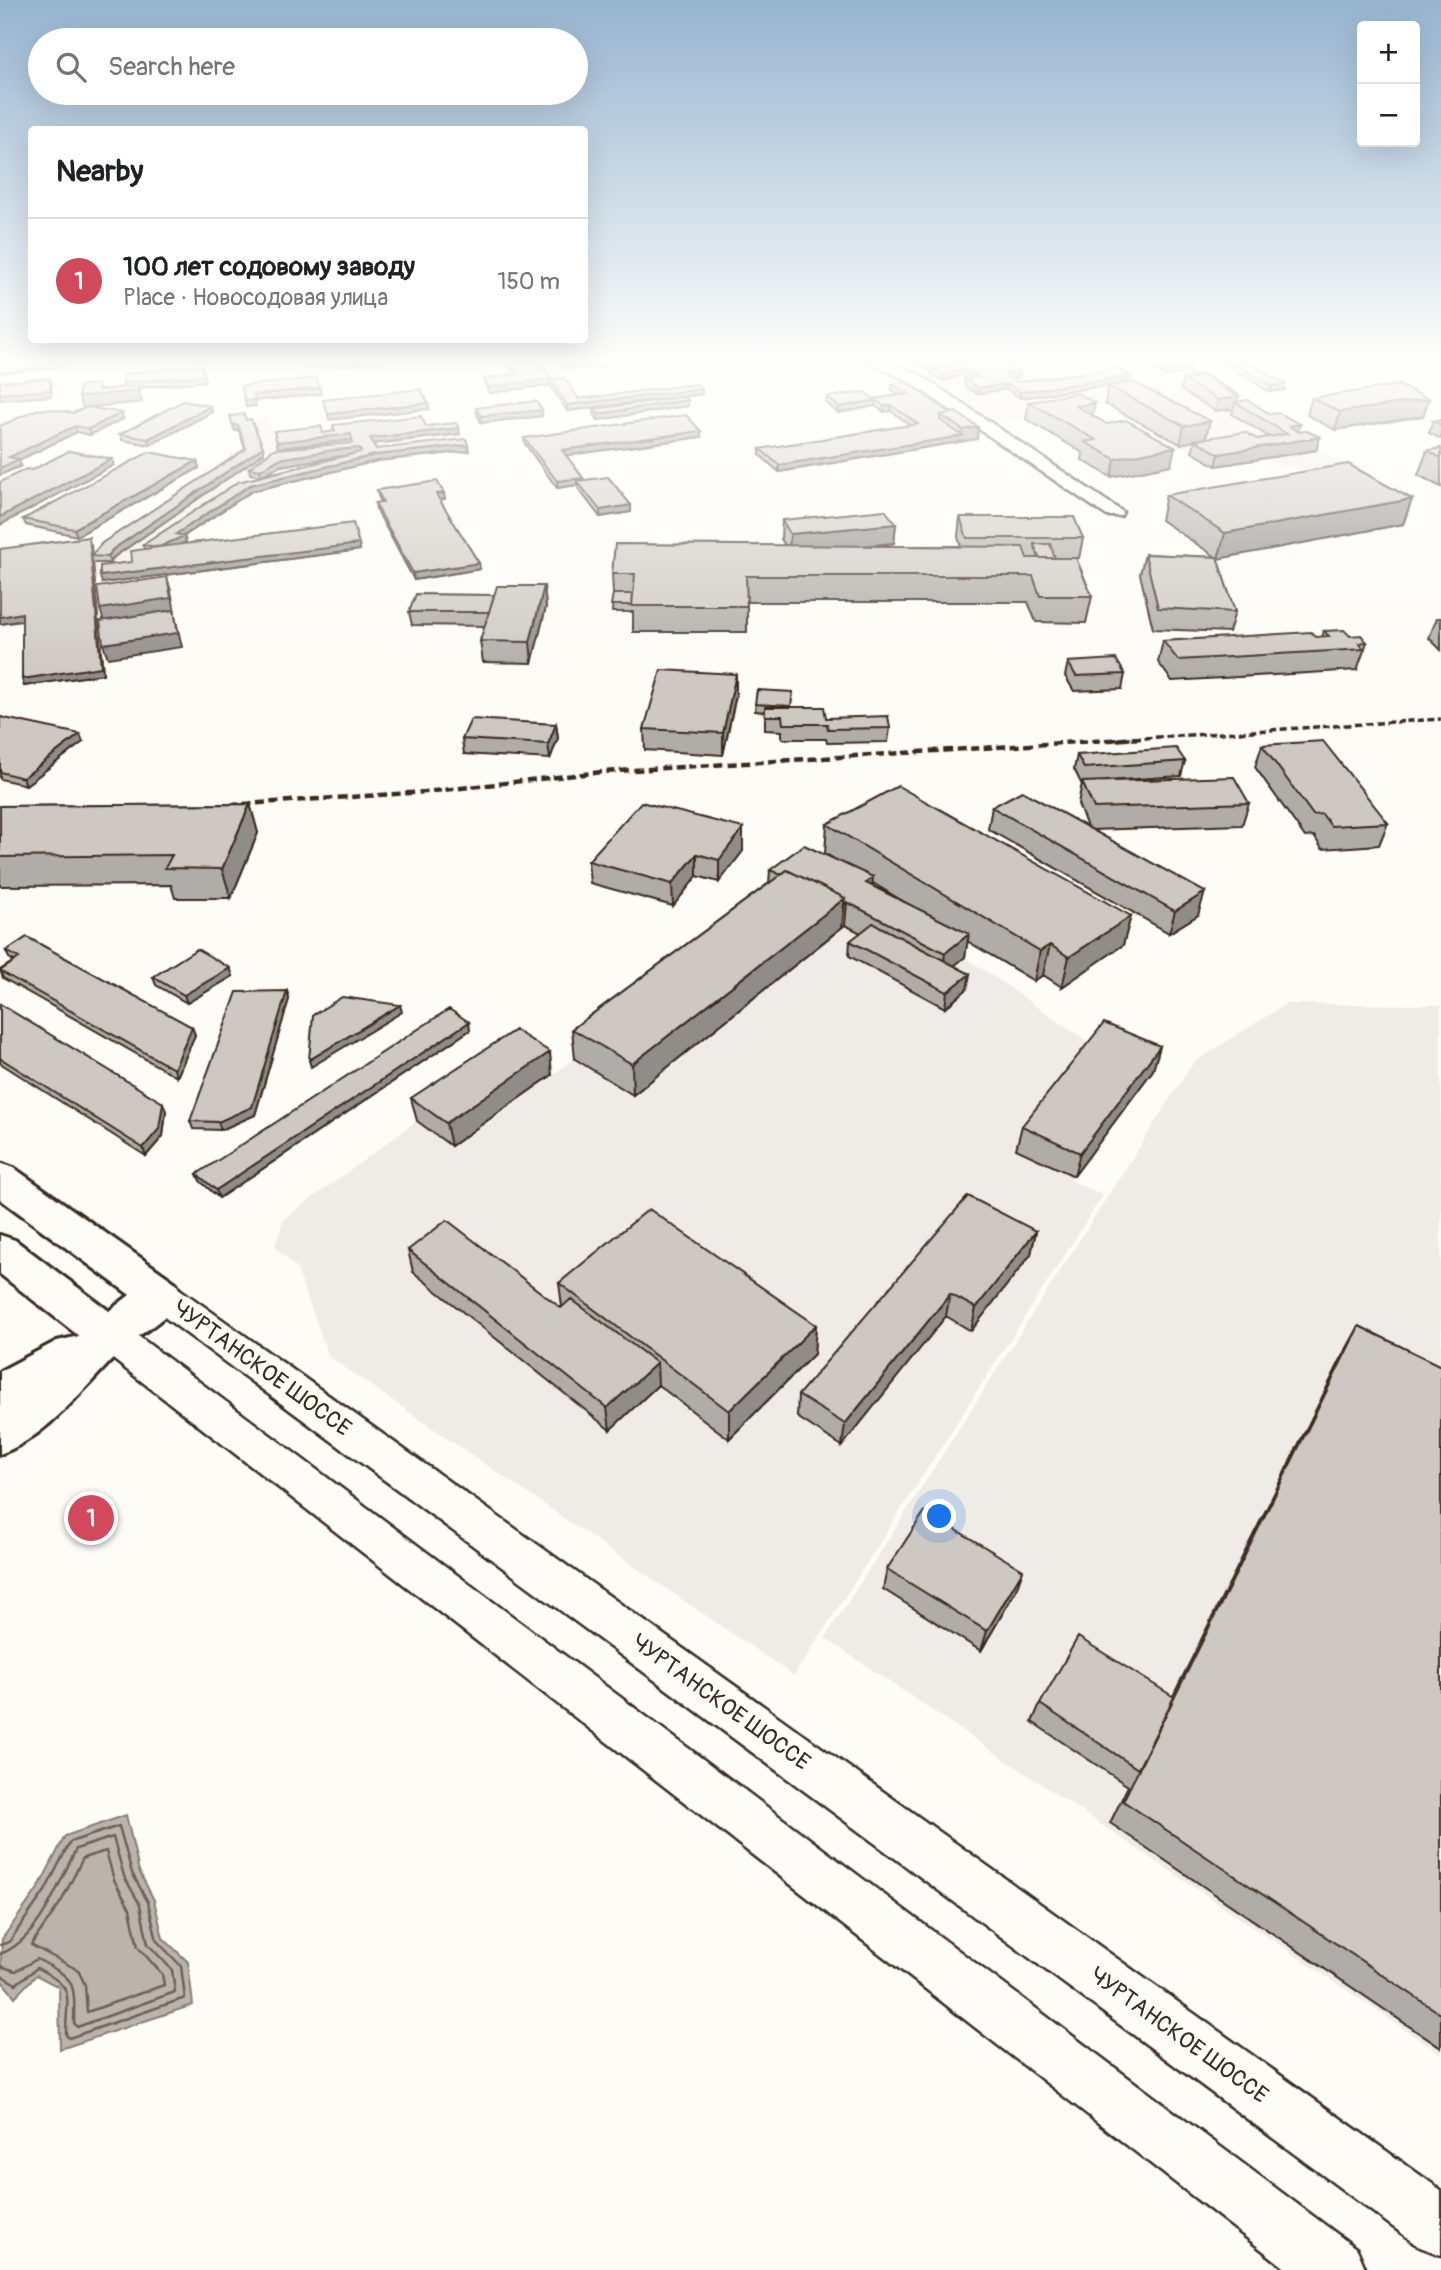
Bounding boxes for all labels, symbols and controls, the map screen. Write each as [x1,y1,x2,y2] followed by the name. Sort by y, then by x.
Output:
[1357,21,1420,147] map controls
[1357,21,1420,84] button: +
[28,28,588,105] search box
[52,48,90,86] icon: search
[108,51,235,83] text: Search here
[1357,84,1420,147] button: −
[56,153,143,190] text: Nearby
[123,251,415,283] text: 100 лет содовому заводу
[75,267,84,296] text: 1
[497,267,560,296] text: 150 m
[123,283,388,312] text: Place · Новосодовая улица
[167,1293,357,1443] street label: ЧУРТАНСКОЕ ШОССЕ
[68,1492,114,1544] pin: 1
[922,1499,956,1533] your location
[626,1627,816,1777] street label: ЧУРТАНСКОЕ ШОССЕ
[1084,1960,1274,2110] street label: ЧУРТАНСКОЕ ШОССЕ

